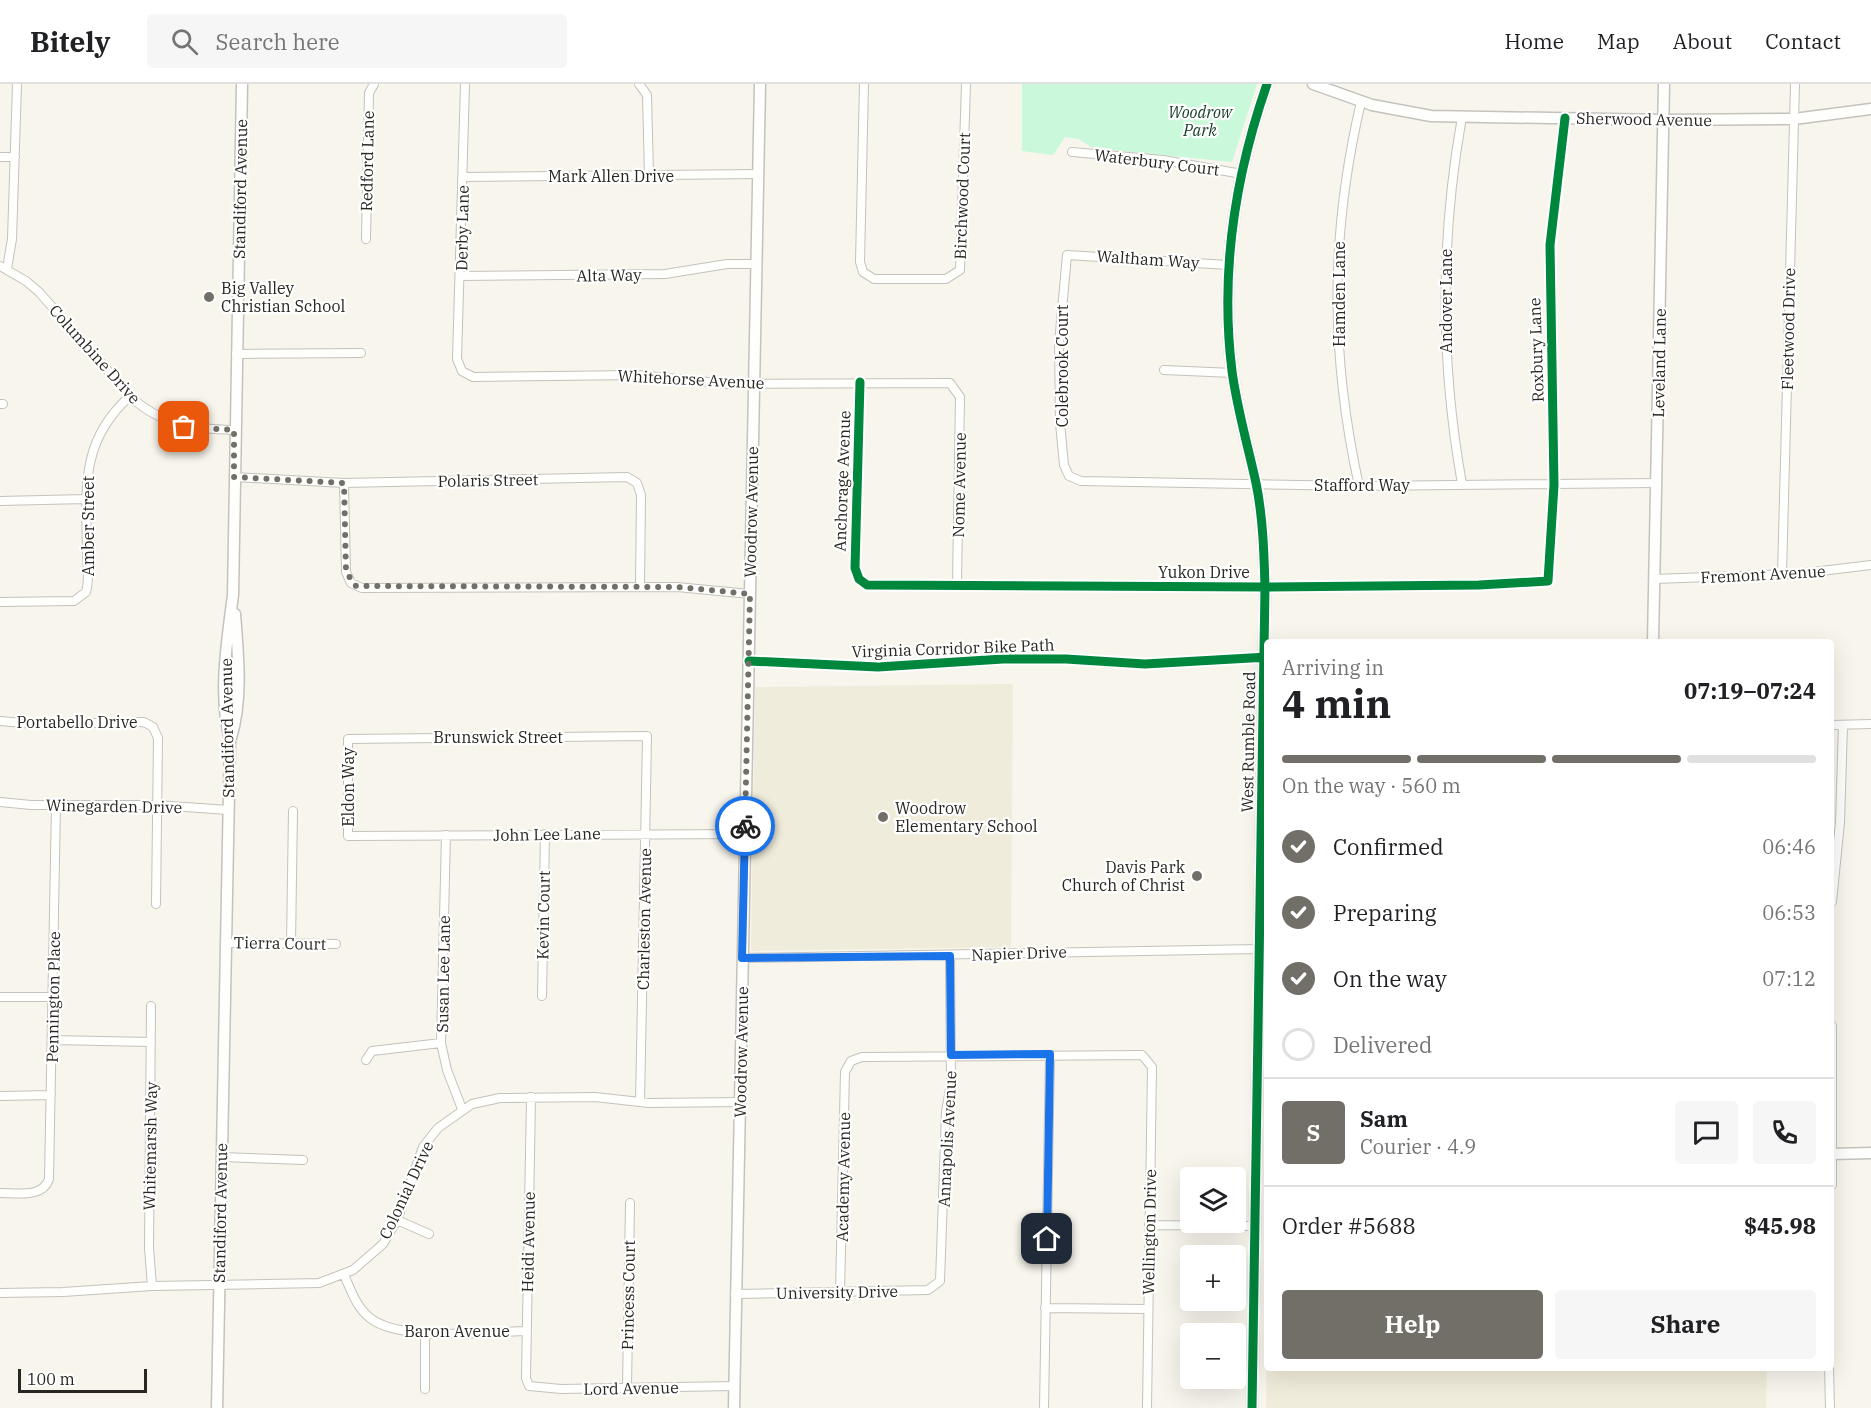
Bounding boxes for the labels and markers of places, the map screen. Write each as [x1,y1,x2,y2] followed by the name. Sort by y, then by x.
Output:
[221,278,345,316] place label: Big Valley Christian School
[202,290,216,304] marker: Big Valley Christian School
[158,401,209,452] pin
[895,798,1038,836] place label: Woodrow Elementary School
[876,810,890,824] marker: Woodrow Elementary School
[1062,857,1186,895] place label: Davis Park Church of Christ
[1190,869,1204,883] marker: Davis Park Church of Christ
[1021,1213,1072,1264] pin

